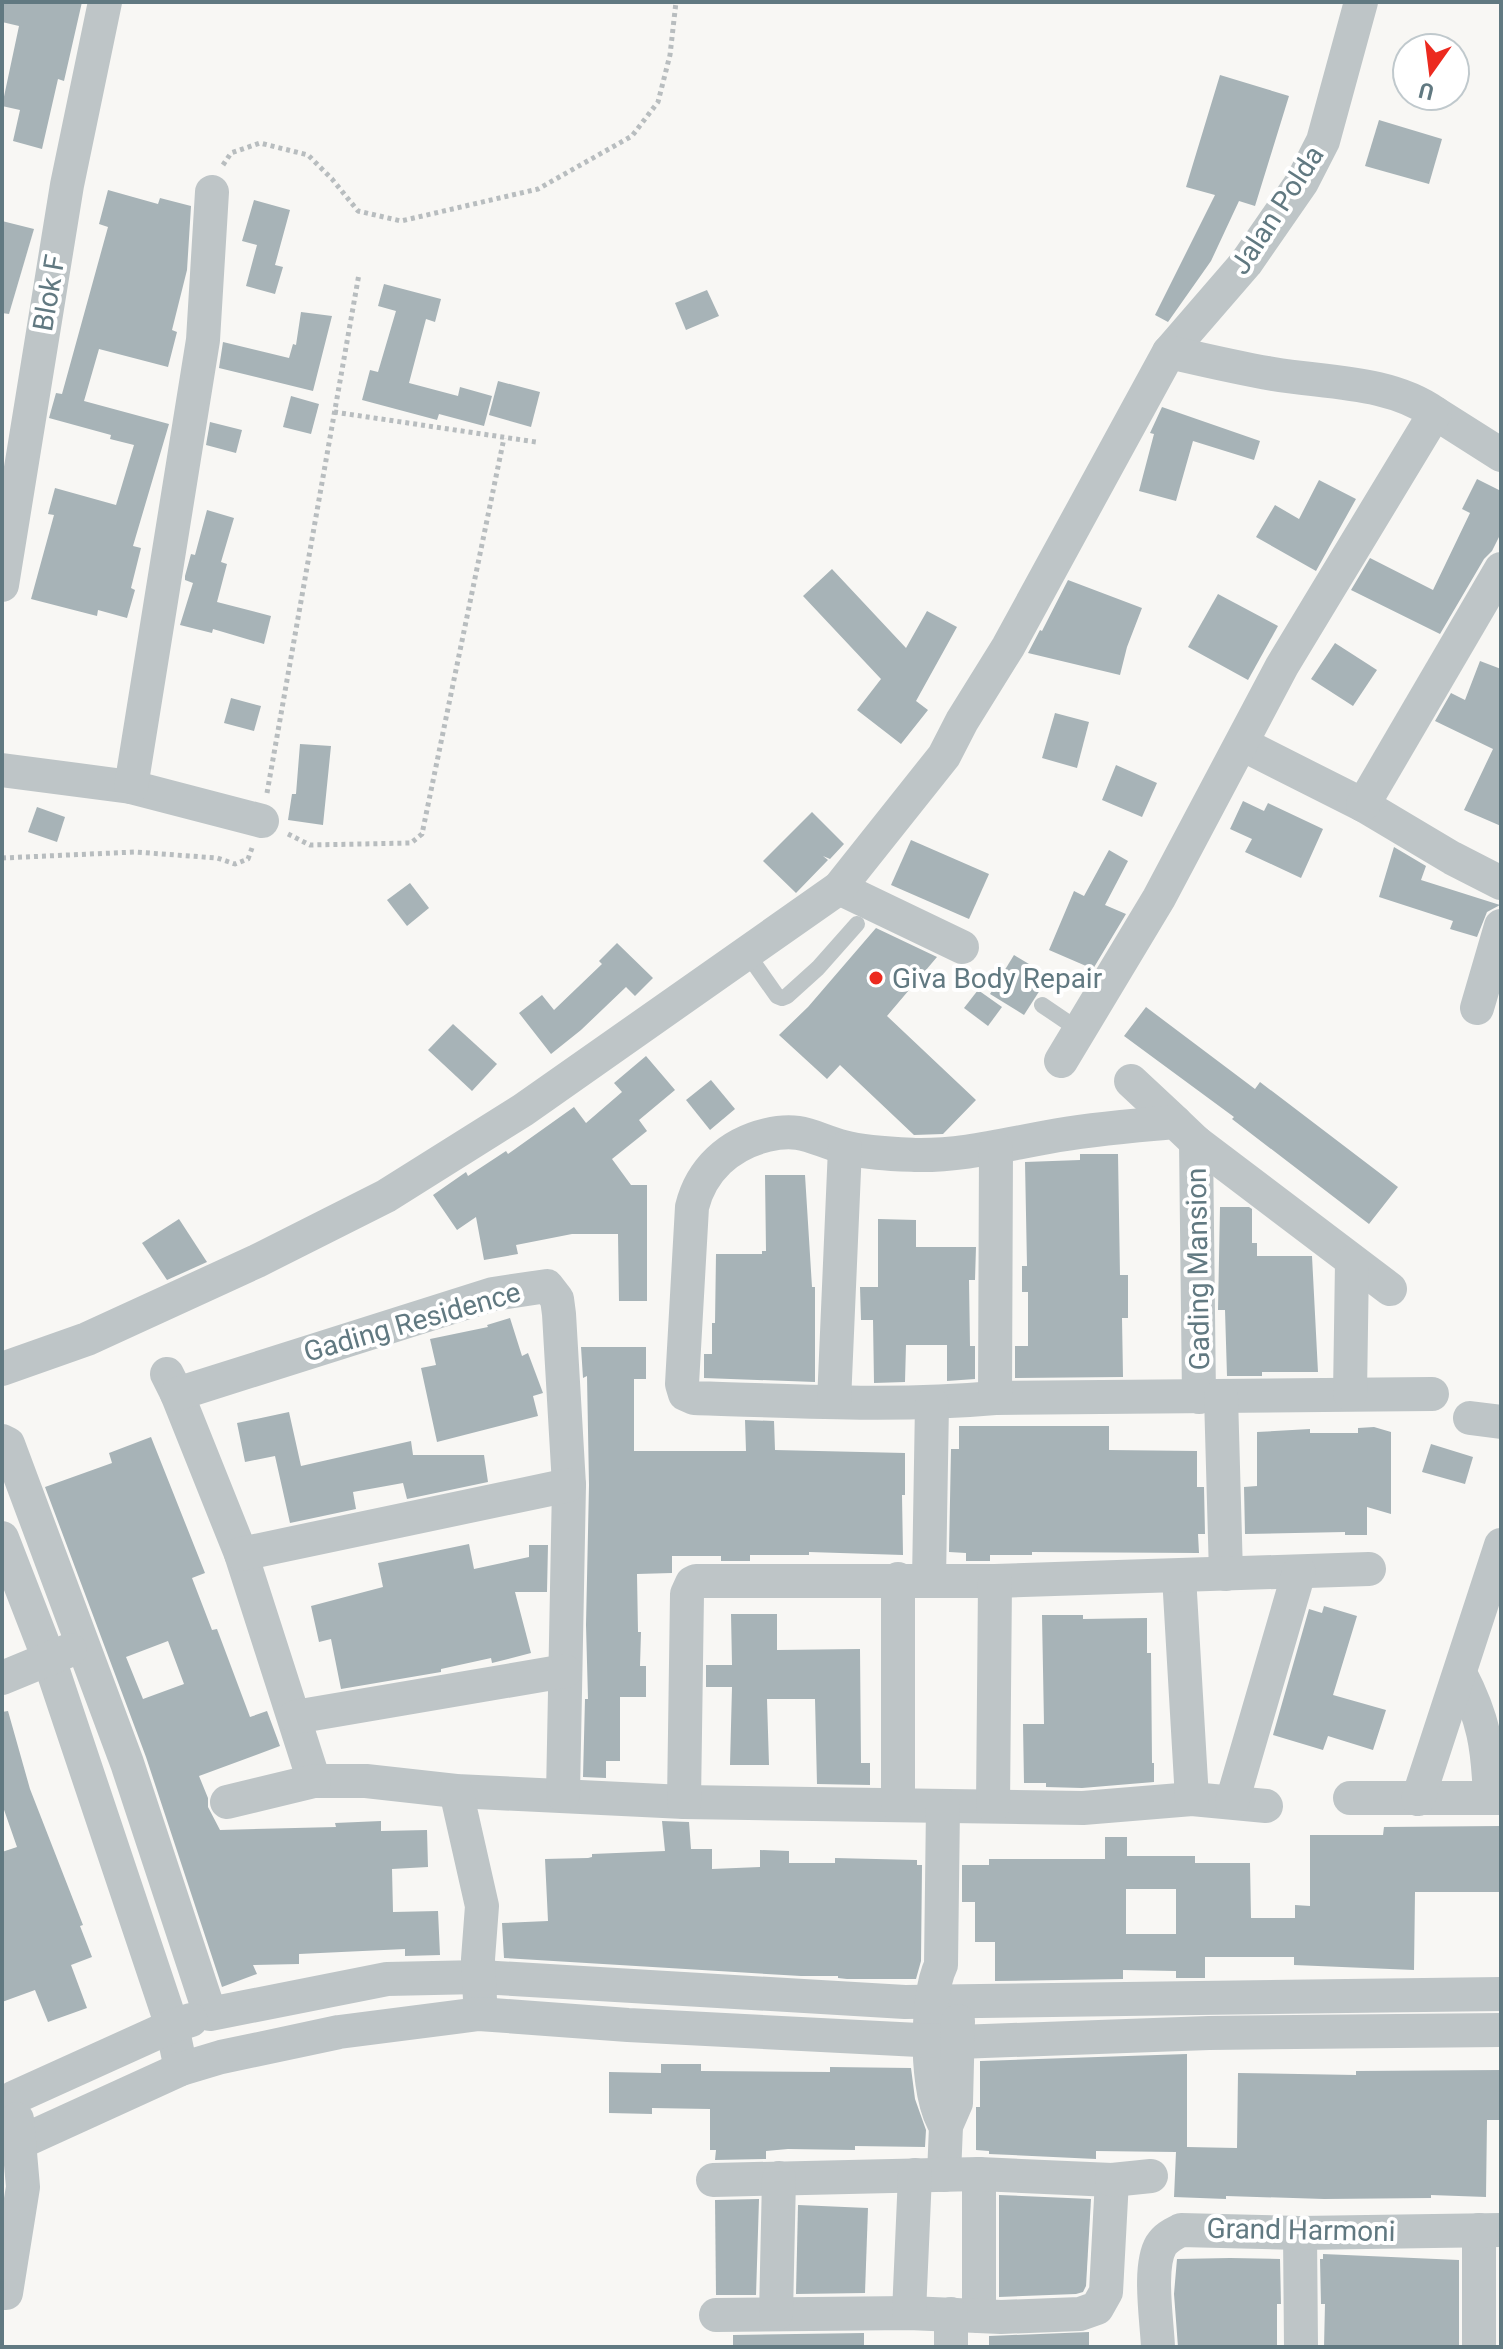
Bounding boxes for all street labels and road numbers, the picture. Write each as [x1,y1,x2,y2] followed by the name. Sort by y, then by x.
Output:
[1223,140,1331,280] street label: Jalan Polda
[26,252,72,334] street label: Blok F
[1180,1167,1216,1371] street label: Gading Mansion
[300,1275,524,1369] street label: Gading Residence
[1206,2212,1396,2248] street label: Grand Harmoni

